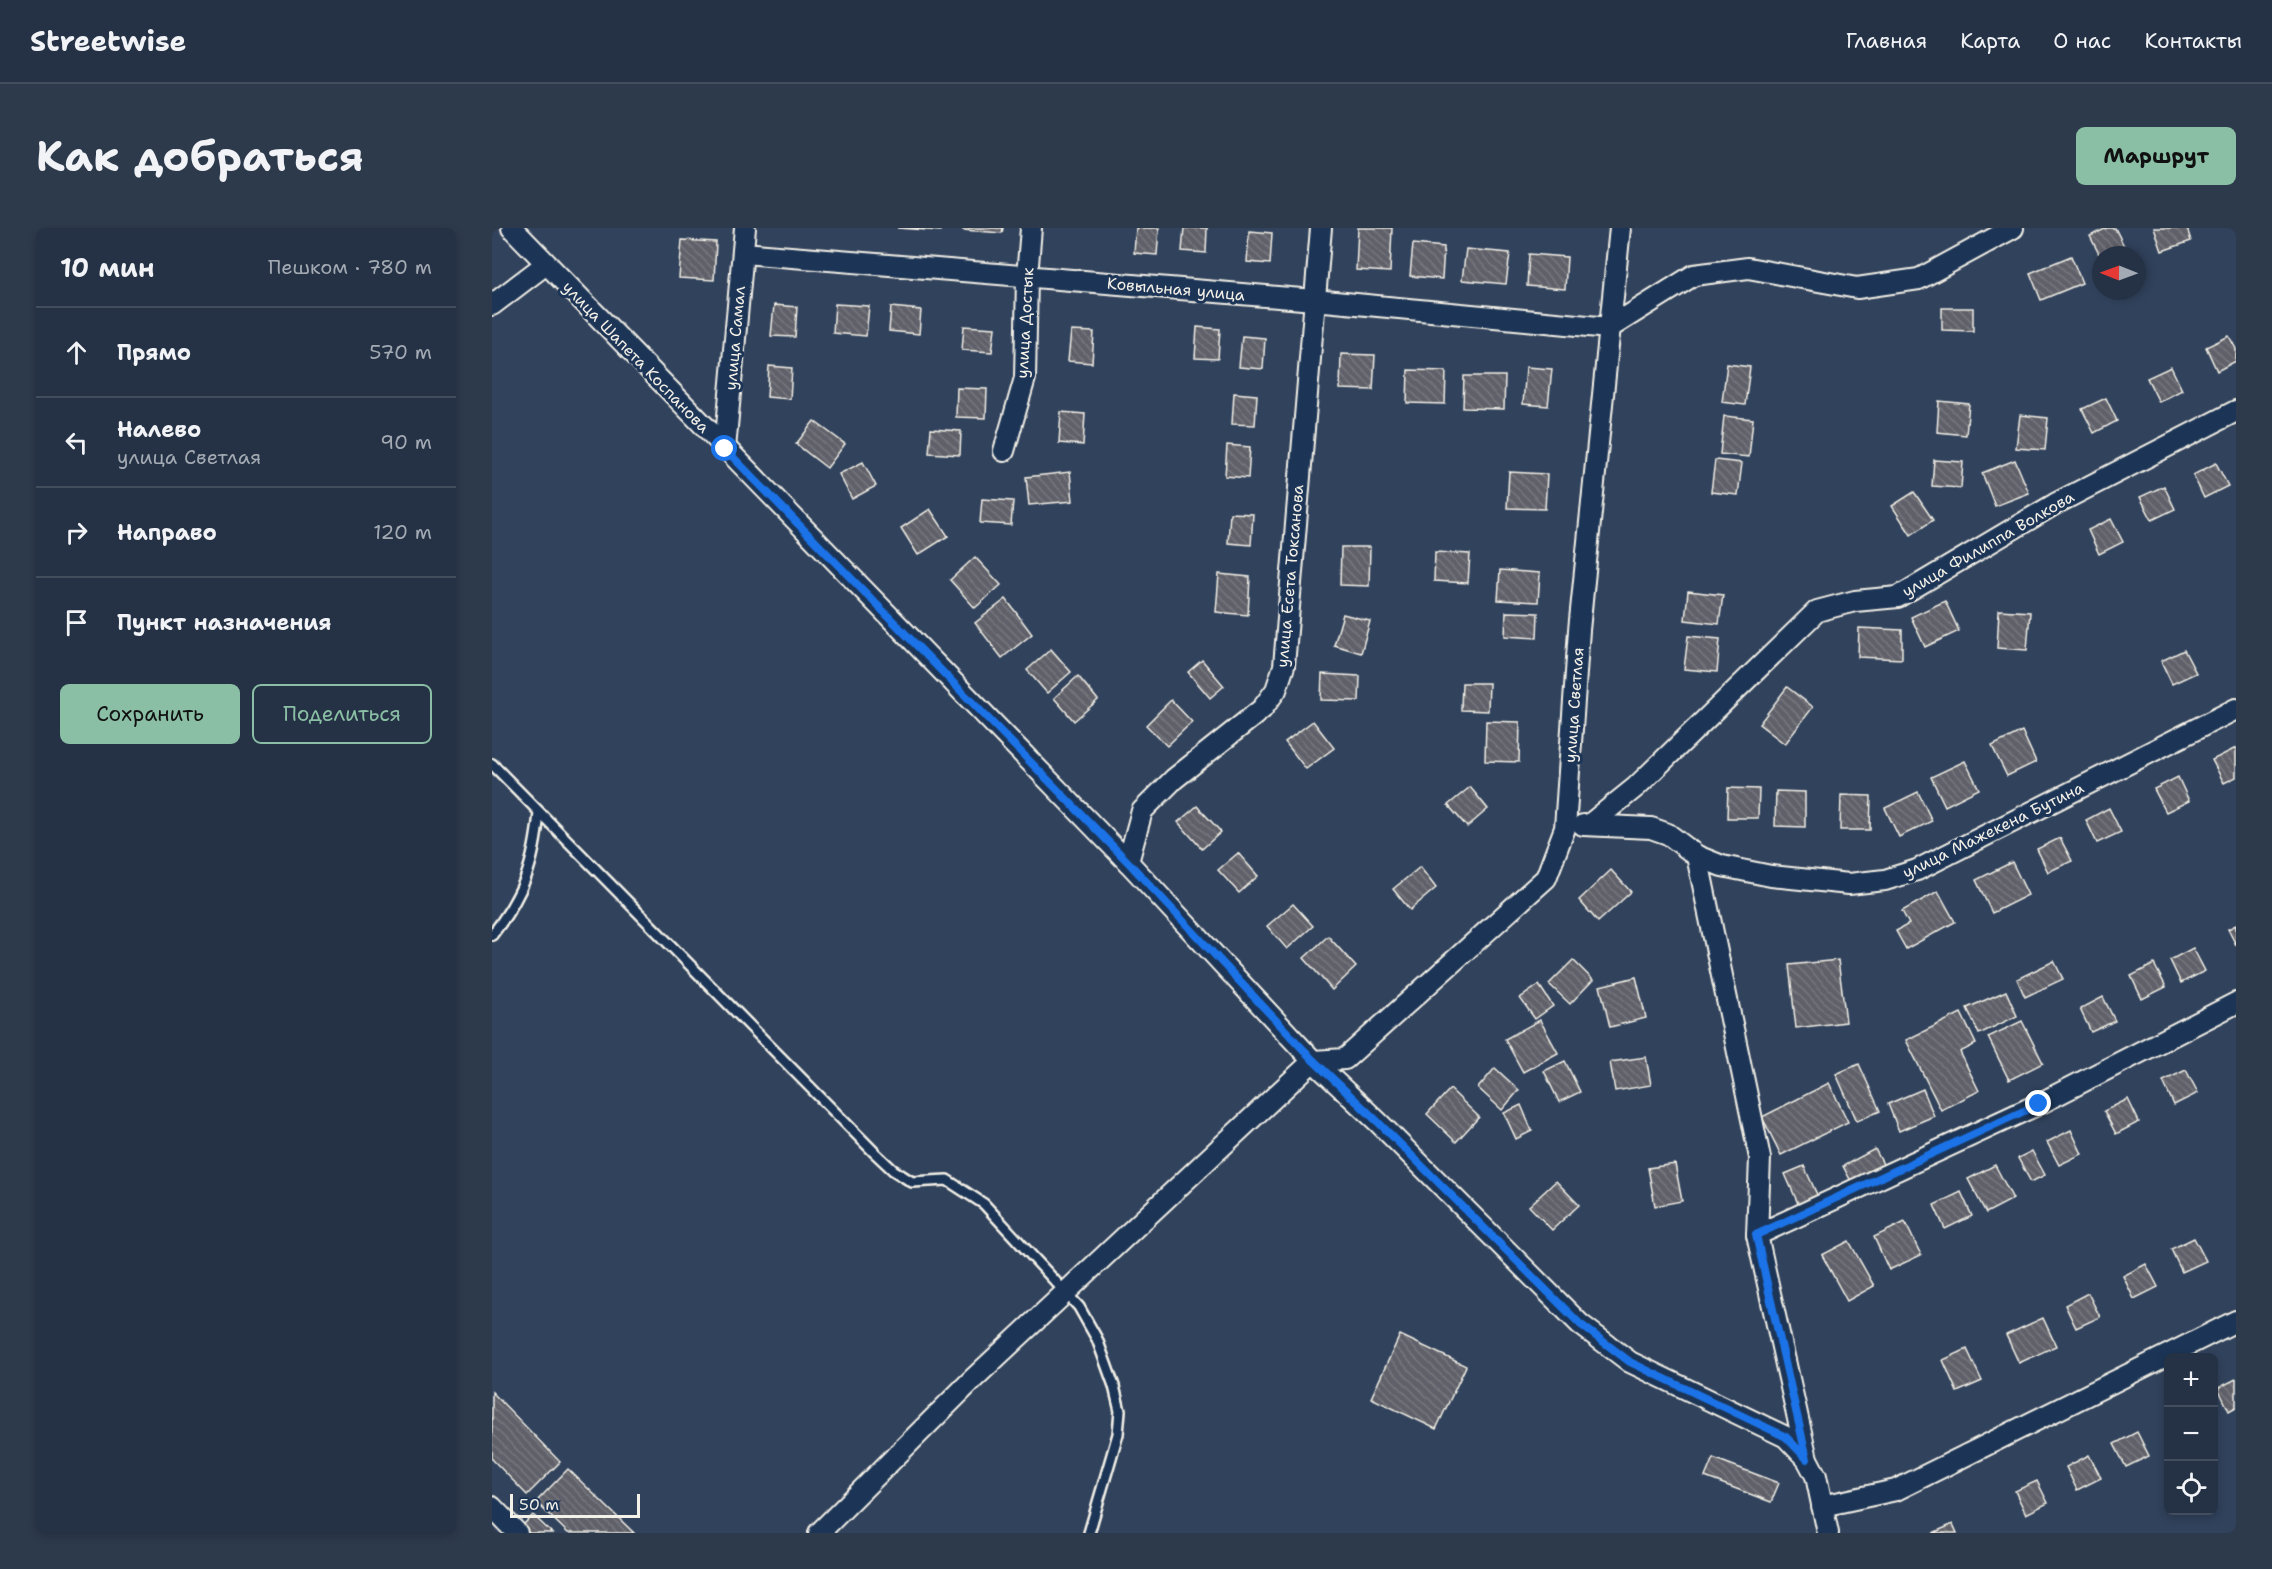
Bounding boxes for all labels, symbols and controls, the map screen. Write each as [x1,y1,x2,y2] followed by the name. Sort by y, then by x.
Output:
[30,22,186,60] text: Streetwise
[1846,27,1927,55] text: Главная
[1960,27,2020,55] text: Карта
[2053,27,2111,55] text: О нас
[2144,27,2242,55] text: Контакты
[2076,127,2236,185] button: Маршрут
[36,128,364,184] text: Как добраться
[2092,246,2146,300] north arrow
[60,250,154,285] text: 10 мин
[268,254,432,280] text: Пешком · 780 m
[1012,266,1038,379] street label: улица Достык
[1106,273,1246,305] street label: Ковыльная улица
[558,277,714,437] street label: улица Шапета Коспанова
[720,285,750,391] street label: улица Самал
[60,336,93,369] icon: ahead
[117,338,191,367] text: Прямо
[369,339,432,365] text: 570 m
[117,415,201,444] text: Налево
[60,426,93,459] icon: left
[380,429,432,455] text: 90 m
[711,435,737,461] route start
[117,444,261,470] text: улица Светлая
[1272,484,1308,668] street label: улица Есета Токсанова
[1898,486,2078,602] street label: улица Филиппа Волкова
[60,516,93,549] icon: right
[117,518,217,547] text: Направо
[373,519,432,545] text: 120 m
[60,606,93,639] icon: arrive
[117,608,331,637] text: Пункт назначения
[1560,647,1588,763] street label: улица Светлая
[60,684,240,744] button: Сохранить
[252,684,432,744] button: Поделиться
[1899,777,2087,883] street label: улица Мажекена Бутина
[2025,1090,2051,1116] route end
[2164,1353,2218,1515] map controls
[2164,1353,2218,1407] button: +
[2164,1407,2218,1461] button: −
[2164,1461,2218,1515] button: locate
[510,1491,640,1518] scale bar
[519,1494,559,1515] text: 50 m

